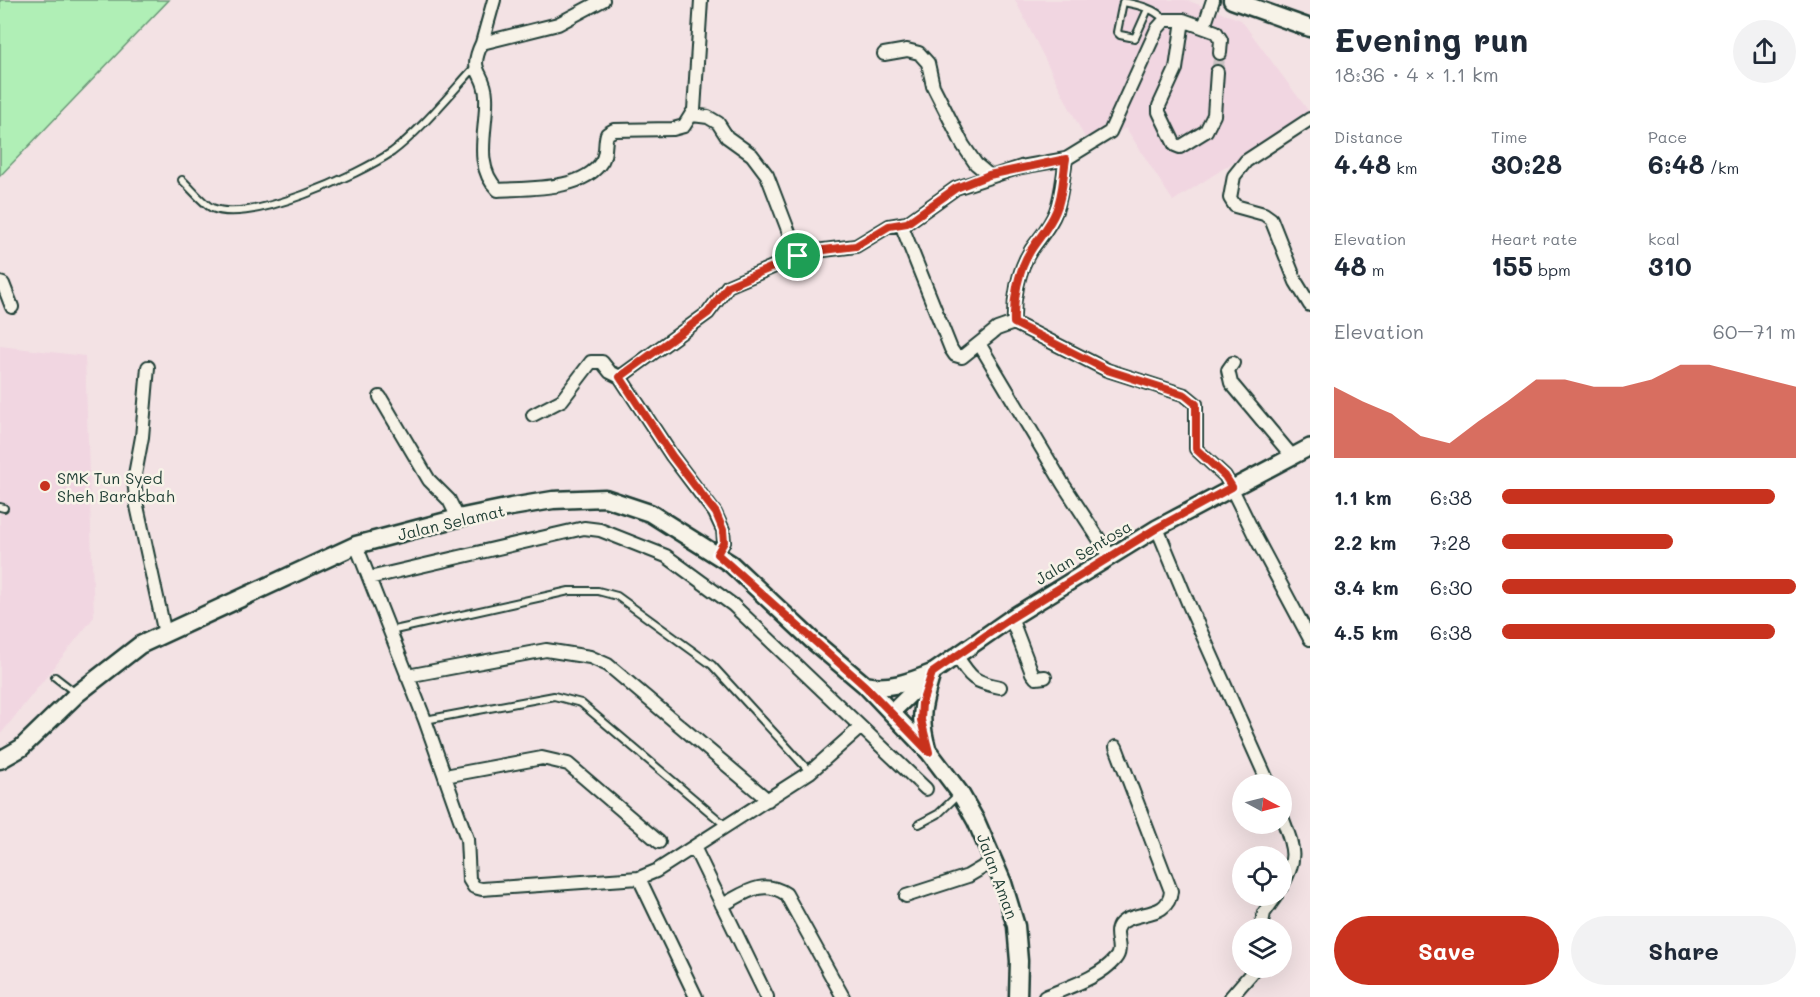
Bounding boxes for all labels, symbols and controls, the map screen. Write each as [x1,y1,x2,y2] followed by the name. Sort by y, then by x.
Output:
[1334,17,1528,60] text: Evening run
[1733,20,1796,83] button: share
[1334,61,1499,87] text: 18:36 · 4 × 1.1 km
[1334,126,1403,147] text: Distance
[1491,126,1527,147] text: Time
[1648,126,1687,147] text: Pace
[1334,147,1391,181] text: 4.48
[1491,147,1562,181] text: 30:28
[1648,147,1705,181] text: 6:48
[1391,157,1417,178] text: km
[1705,157,1739,178] text: /km
[1334,228,1406,249] text: Elevation
[1491,228,1577,249] text: Heart rate
[1648,228,1680,249] text: kcal
[772,230,823,281] pin
[781,239,814,272] icon: arrive
[1334,249,1367,283] text: 48
[1491,249,1533,283] text: 155
[1648,249,1692,283] text: 310
[1367,259,1384,280] text: m
[1533,259,1571,280] text: bpm
[1334,318,1424,344] text: Elevation
[1713,318,1796,344] text: 60–71 m
[57,467,175,506] place label: SMK Tun Syed Sheh Barakbah
[38,479,52,493] marker: SMK Tun Syed Sheh Barakbah
[1334,484,1392,510] text: 1.1 km
[1430,484,1472,510] text: 6:38
[395,499,507,545] street label: Jalan Selamat
[1031,515,1135,589] street label: Jalan Sentosa
[1334,529,1396,555] text: 2.2 km
[1430,529,1471,555] text: 7:28
[1334,574,1399,600] text: 3.4 km
[1430,574,1472,600] text: 6:30
[1334,619,1398,645] text: 4.5 km
[1430,619,1472,645] text: 6:38
[1232,774,1292,834] north arrow
[1232,774,1292,978] map controls
[973,830,1023,922] street label: Jalan Aman
[1232,846,1292,906] button: locate
[1334,916,1559,985] button: Save
[1571,916,1796,985] button: Share
[1232,918,1292,978] button: layers

